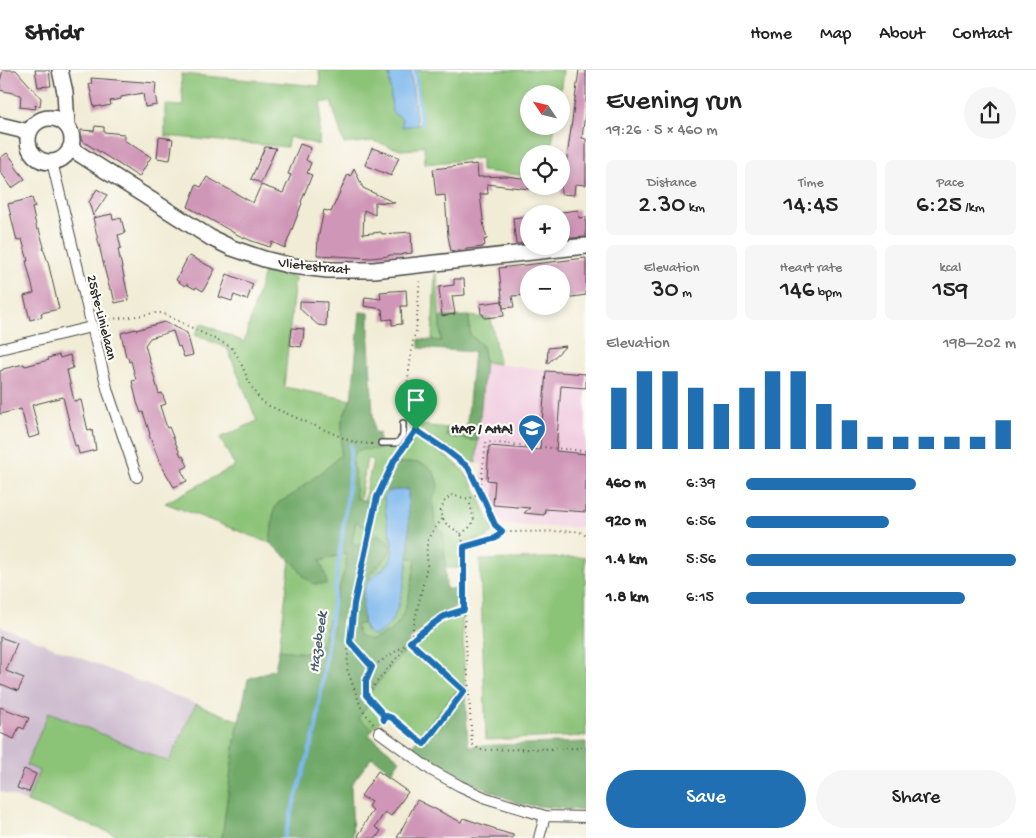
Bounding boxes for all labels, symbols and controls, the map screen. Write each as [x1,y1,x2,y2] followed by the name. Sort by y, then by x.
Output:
[25,20,82,49] text: Stridr
[750,24,792,45] text: Home
[820,24,851,45] text: Map
[879,24,925,45] text: About
[953,24,1011,45] text: Contact
[520,85,570,135] north arrow
[520,85,570,315] map controls
[606,86,742,119] text: Evening run
[964,87,1016,139] button: share
[606,122,718,141] text: 19:26 · 5 × 460 m
[520,145,570,195] button: locate
[647,175,696,192] text: Distance
[798,175,824,192] text: Time
[937,175,964,192] text: Pace
[638,192,686,221] text: 2.30
[784,192,838,221] text: 14:45
[916,192,962,221] text: 6:25
[686,200,705,217] text: km
[962,200,985,217] text: /km
[520,205,570,255] button: +
[276,255,351,280] street label: Vlietestraat
[644,260,699,277] text: Elevation
[780,260,842,277] text: Heart rate
[939,260,961,277] text: kcal
[520,265,570,315] button: −
[82,273,119,362] street label: 25ste-Linielaan
[651,277,679,306] text: 30
[780,277,815,306] text: 146
[932,277,968,306] text: 159
[679,285,692,302] text: m
[815,285,842,302] text: bpm
[606,335,670,354] text: Elevation
[943,335,1016,354] text: 198–202 m
[395,379,437,430] pin
[402,386,430,414] icon: arrive
[517,413,547,452] school or university icon: HAP / AHA!
[451,422,513,439] place label: HAP / AHA!
[606,475,646,494] text: 460 m
[686,475,715,494] text: 6:39
[606,513,646,532] text: 920 m
[686,513,716,532] text: 6:56
[606,551,647,570] text: 1.4 km
[686,551,716,570] text: 5:56
[606,589,649,608] text: 1.8 km
[686,589,714,608] text: 6:15
[306,609,332,674] water label: Hazebeek
[606,770,806,828] button: Save
[816,770,1016,828] button: Share

